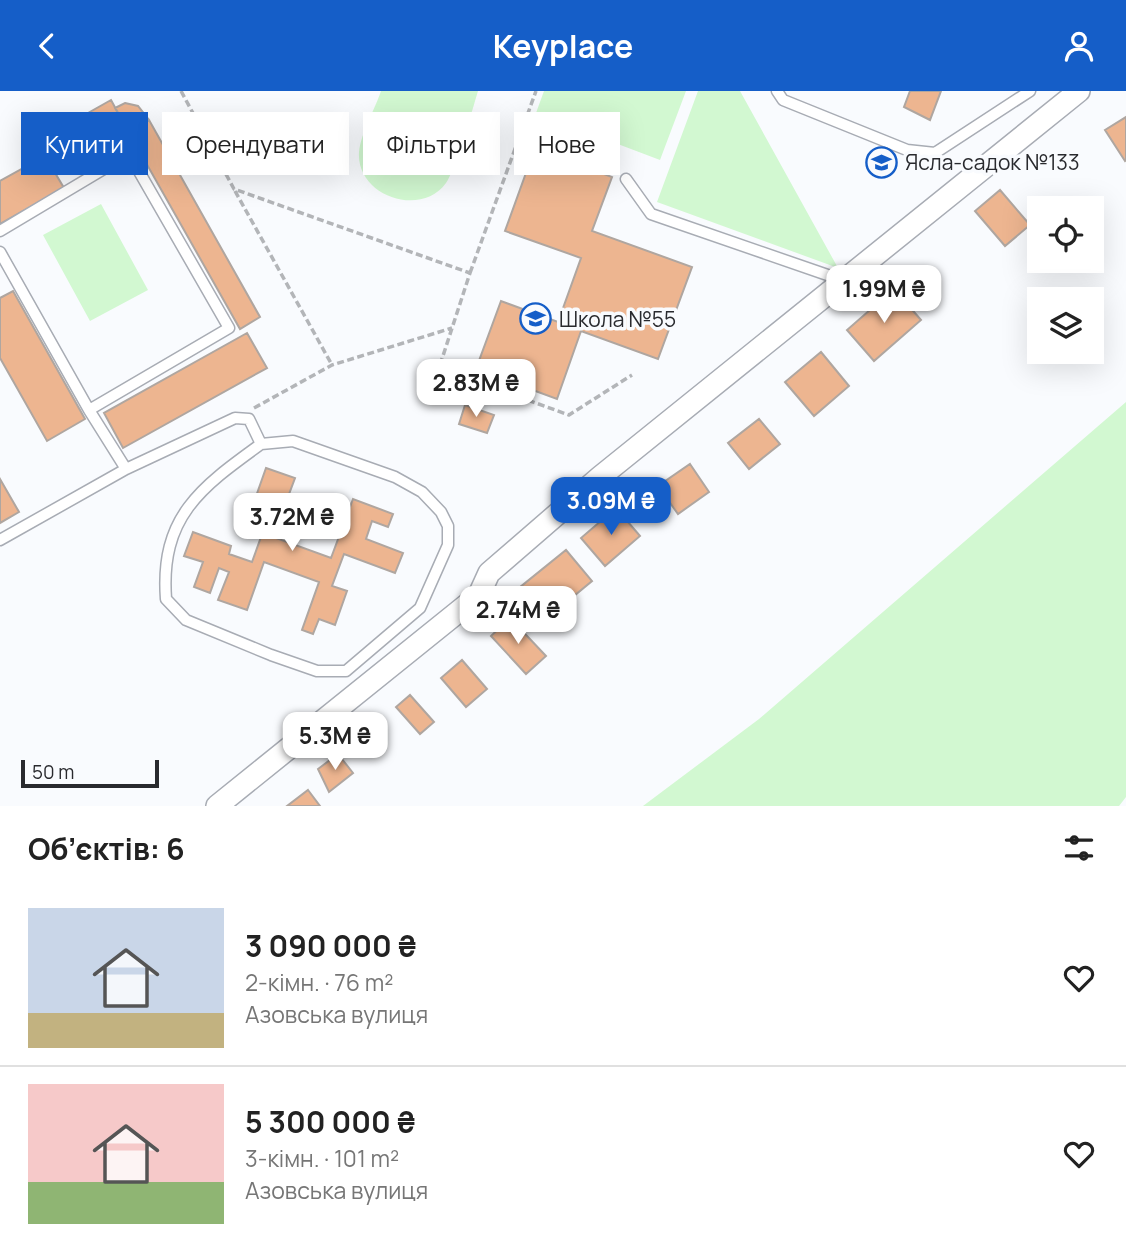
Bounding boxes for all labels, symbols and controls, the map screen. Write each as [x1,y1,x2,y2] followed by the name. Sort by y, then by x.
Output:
[493,24,633,68] text: Keyplace
[28,27,66,65] icon: back
[1060,27,1098,65] icon: person
[21,112,148,175] chip: Купити
[162,112,349,175] chip: Орендувати
[363,112,500,175] chip: Фільтри
[514,112,620,175] chip: Нове
[865,145,899,179] school or university icon: Ясла-садок №133
[905,148,1080,176] place label: Ясла-садок №133
[1027,196,1104,364] map controls
[1027,196,1104,273] button: locate
[819,265,949,325] pin: 1.99M ₴
[842,272,926,304] text: 1.99M ₴
[1027,287,1104,364] button: layers
[519,302,553,336] school or university icon: Школа №55
[559,305,676,333] place label: Школа №55
[411,359,541,419] pin: 2.83M ₴
[433,366,519,398] text: 2.83M ₴
[546,477,676,537] pin: 3.09M ₴
[567,484,655,516] text: 3.09M ₴
[227,493,357,553] pin: 3.72M ₴
[250,500,335,532] text: 3.72M ₴
[453,587,583,646] pin: 2.74M ₴
[476,593,560,625] text: 2.74M ₴
[278,713,392,772] pin: 5.3M ₴
[299,719,371,751] text: 5.3M ₴
[21,757,159,789] scale bar
[32,759,74,785] text: 50 m
[28,828,185,869] text: Об’єктів: 6
[1060,829,1098,867] icon: filters
[245,925,417,966] text: 3 090 000 ₴
[84,936,168,1020] icon: home
[1060,959,1098,997] icon: heart
[245,966,393,998] text: 2-кімн. · 76 m²
[245,998,428,1030] text: Азовська вулиця
[245,1101,416,1142] text: 5 300 000 ₴
[84,1112,168,1196] icon: home
[1060,1135,1098,1173] icon: heart
[245,1142,399,1174] text: 3-кімн. · 101 m²
[245,1174,428,1206] text: Азовська вулиця

